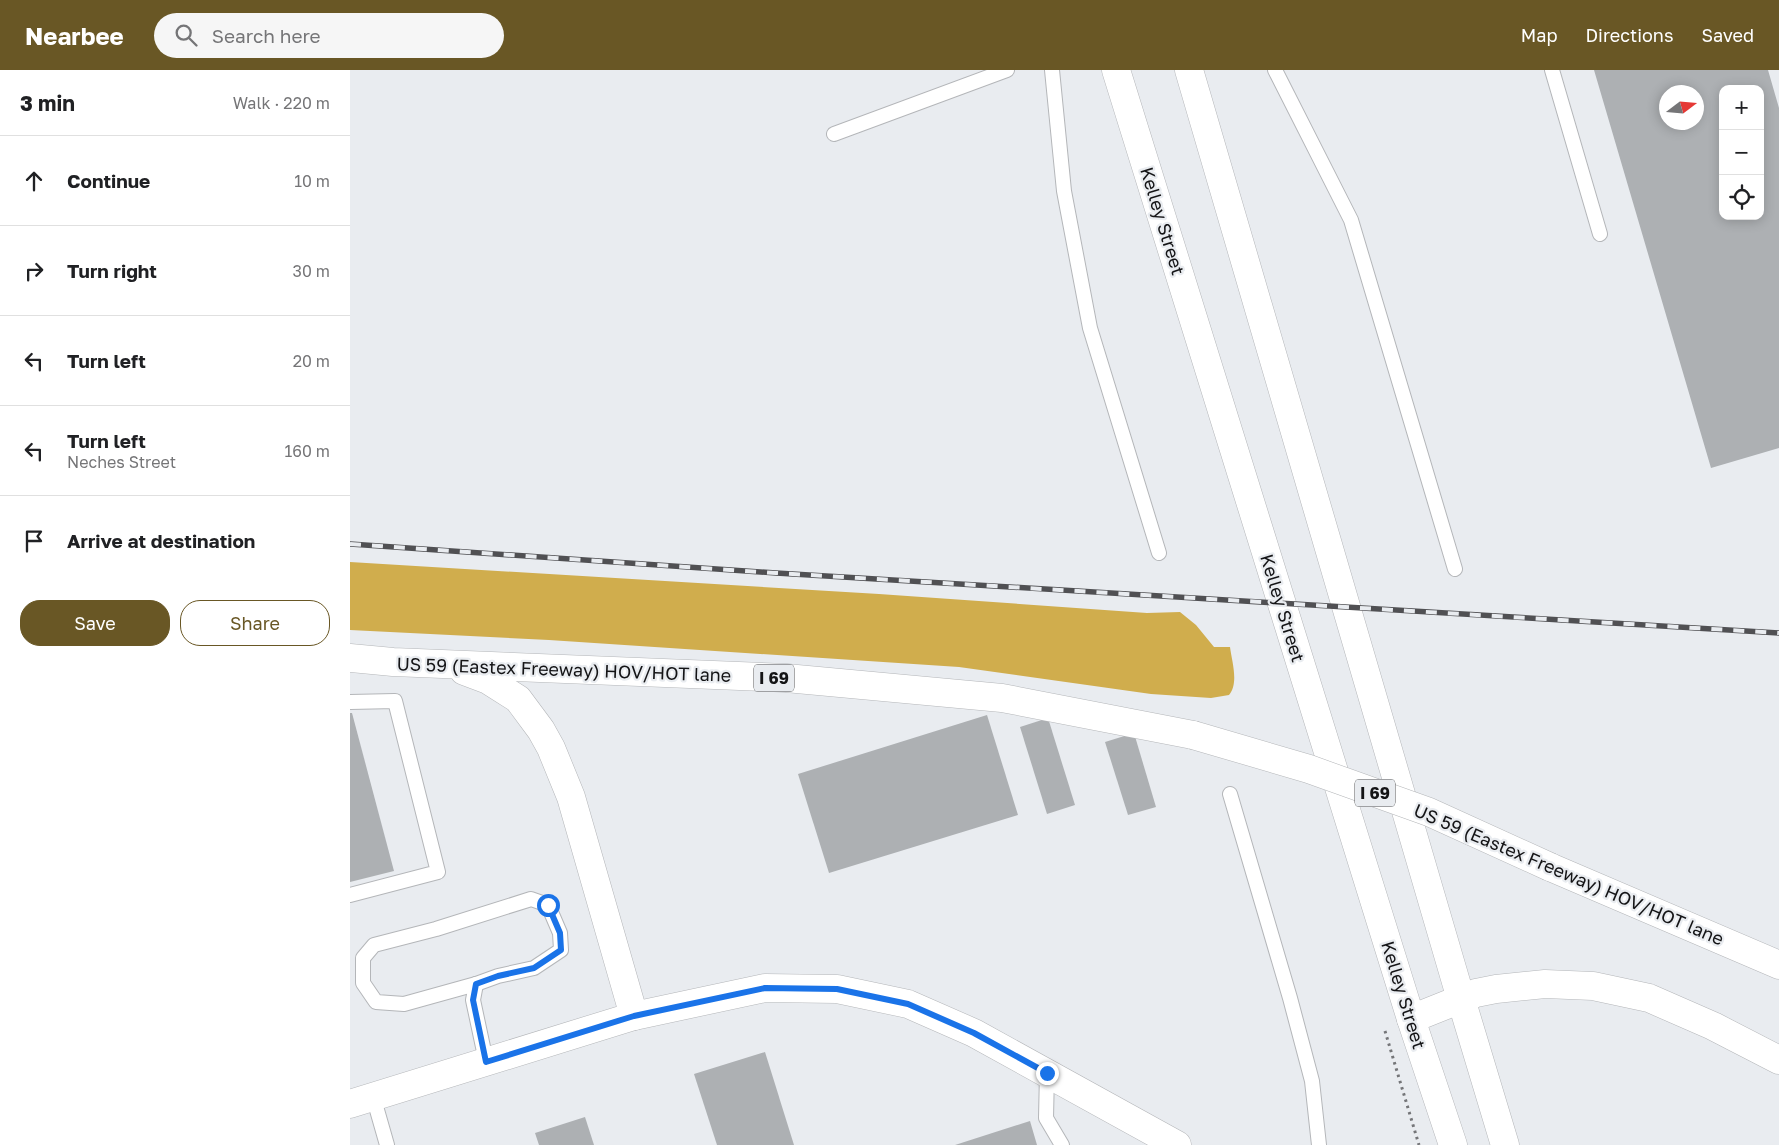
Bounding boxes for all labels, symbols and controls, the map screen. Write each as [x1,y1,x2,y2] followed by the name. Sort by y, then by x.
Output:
[154,13,504,58] search box
[25,21,124,50] text: Nearbee
[172,21,200,49] icon: search
[212,24,321,47] text: Search here
[1521,24,1557,46] text: Map
[1585,24,1673,46] text: Directions
[1701,24,1754,46] text: Saved
[1659,85,1704,130] north arrow
[1719,85,1764,220] map controls
[1719,85,1764,130] button: +
[20,90,75,116] text: 3 min
[233,93,330,113] text: Walk · 220 m
[1719,130,1764,175] button: −
[1136,164,1190,278] street label: Kelley Street
[20,167,48,195] icon: ahead
[67,169,150,192] text: Continue
[294,171,330,191] text: 10 m
[1719,175,1764,220] button: locate
[20,257,48,285] icon: right
[67,259,157,282] text: Turn right
[293,261,330,281] text: 30 m
[20,347,48,375] icon: left
[67,349,146,372] text: Turn left
[293,351,330,371] text: 20 m
[67,429,146,452] text: Turn left
[20,437,48,465] icon: left
[284,441,330,461] text: 160 m
[67,452,176,472] text: Neches Street
[20,527,48,555] icon: arrive
[67,529,255,552] text: Arrive at destination
[1256,551,1310,665] street label: Kelley Street
[20,600,170,646] button: Save
[180,600,330,646] button: Share
[396,652,732,686] street label: US 59 (Eastex Freeway) HOV/HOT lane
[754,664,794,692] road number: I 69
[1355,780,1395,806] road number: I 69
[1411,798,1727,950] street label: US 59 (Eastex Freeway) HOV/HOT lane
[537,894,560,917] route start
[1377,938,1431,1052] street label: Kelley Street
[1036,1062,1059,1085] route end

